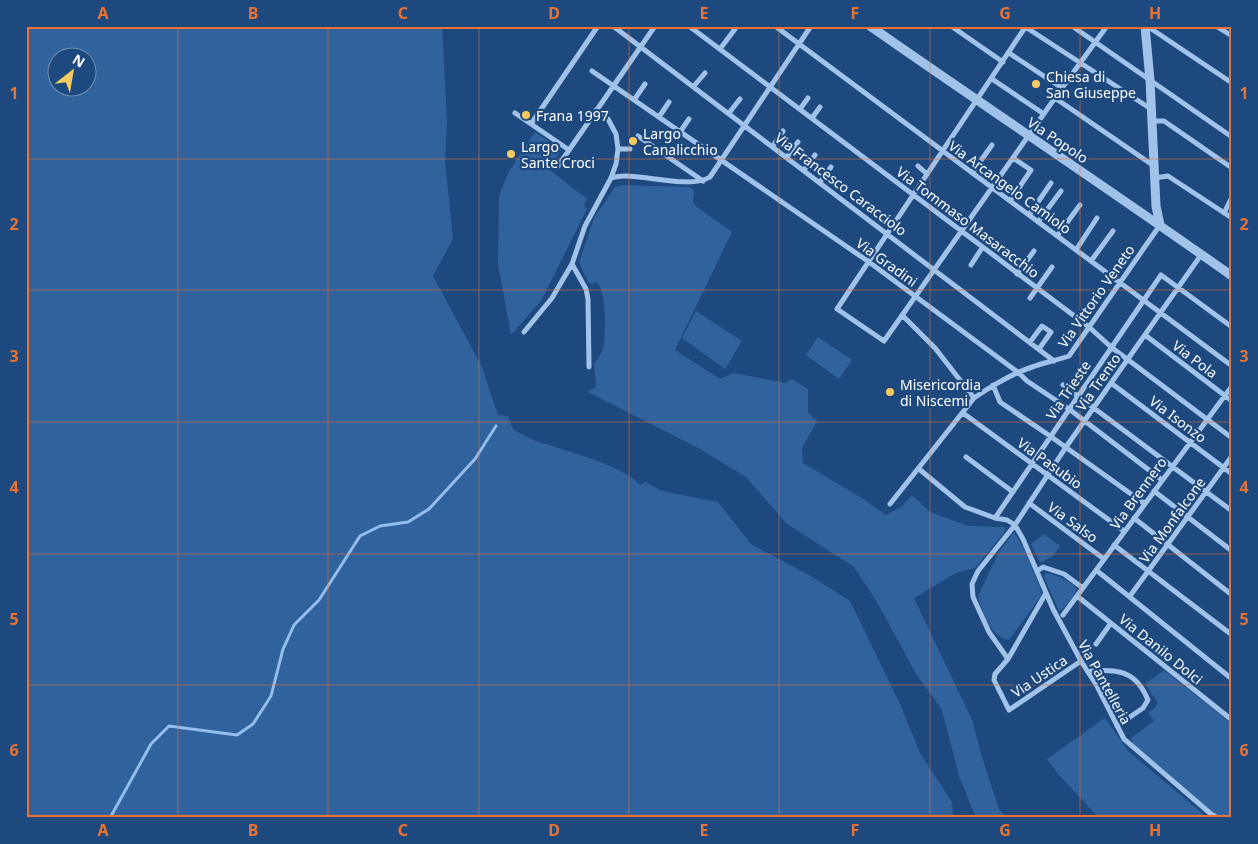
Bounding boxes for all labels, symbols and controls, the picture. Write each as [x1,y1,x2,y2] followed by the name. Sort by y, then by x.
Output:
[97,2,109,24] text: A
[248,2,258,24] text: B
[398,2,408,24] text: C
[548,2,560,24] text: D
[700,2,709,24] text: E
[851,2,859,24] text: F
[999,2,1011,24] text: G
[1149,2,1161,24] text: H
[48,48,98,98] north arrow
[69,49,89,72] text: N
[1046,67,1136,102] place label: Chiesa di San Giuseppe
[1030,78,1042,90] marker: Chiesa di San Giuseppe
[9,82,19,104] text: 1
[1239,82,1249,104] text: 1
[536,106,609,125] place label: Frana 1997
[520,109,532,121] marker: Frana 1997
[1024,113,1092,167] street label: Via Popolo
[643,124,718,159] place label: Largo Canalicchio
[771,128,911,240] street label: Via Francesco Caracciolo
[627,135,639,147] marker: Largo Canalicchio
[945,136,1075,238] street label: Via Arcangelo Camiolo
[521,137,595,172] place label: Largo Sante Croci
[505,148,517,160] marker: Largo Sante Croci
[893,162,1043,282] street label: Via Tommaso Masaracchio
[9,213,19,235] text: 2
[1239,213,1249,235] text: 2
[852,233,922,291] street label: Via Gradini
[1053,241,1139,351] street label: Via Vittorio Veneto
[1169,336,1221,382] street label: Via Pola
[9,345,19,367] text: 3
[1239,345,1249,367] text: 3
[1071,349,1125,415] street label: Via Trento
[1041,357,1095,423] street label: Via Trieste
[900,375,981,410] place label: Misericordia di Niscemi
[884,386,896,398] marker: Misericordia di Niscemi
[1145,391,1211,447] street label: Via Isonzo
[1014,433,1086,493] street label: Via Pasubio
[1105,453,1171,533] street label: Via Brennero
[1135,473,1210,567] street label: Via Monfalcone
[9,476,19,498] text: 4
[1239,476,1249,498] text: 4
[1044,497,1102,547] street label: Via Salso
[9,608,19,630] text: 5
[1239,608,1249,630] text: 5
[1115,609,1207,689] street label: Via Danilo Dolci
[1074,636,1136,728] street label: Via Pantelleria
[1007,650,1071,702] street label: Via Ustica
[9,739,19,761] text: 6
[1239,739,1249,761] text: 6
[97,819,109,841] text: A
[248,819,258,841] text: B
[398,819,408,841] text: C
[548,819,560,841] text: D
[700,819,709,841] text: E
[851,819,859,841] text: F
[999,819,1011,841] text: G
[1149,819,1161,841] text: H

